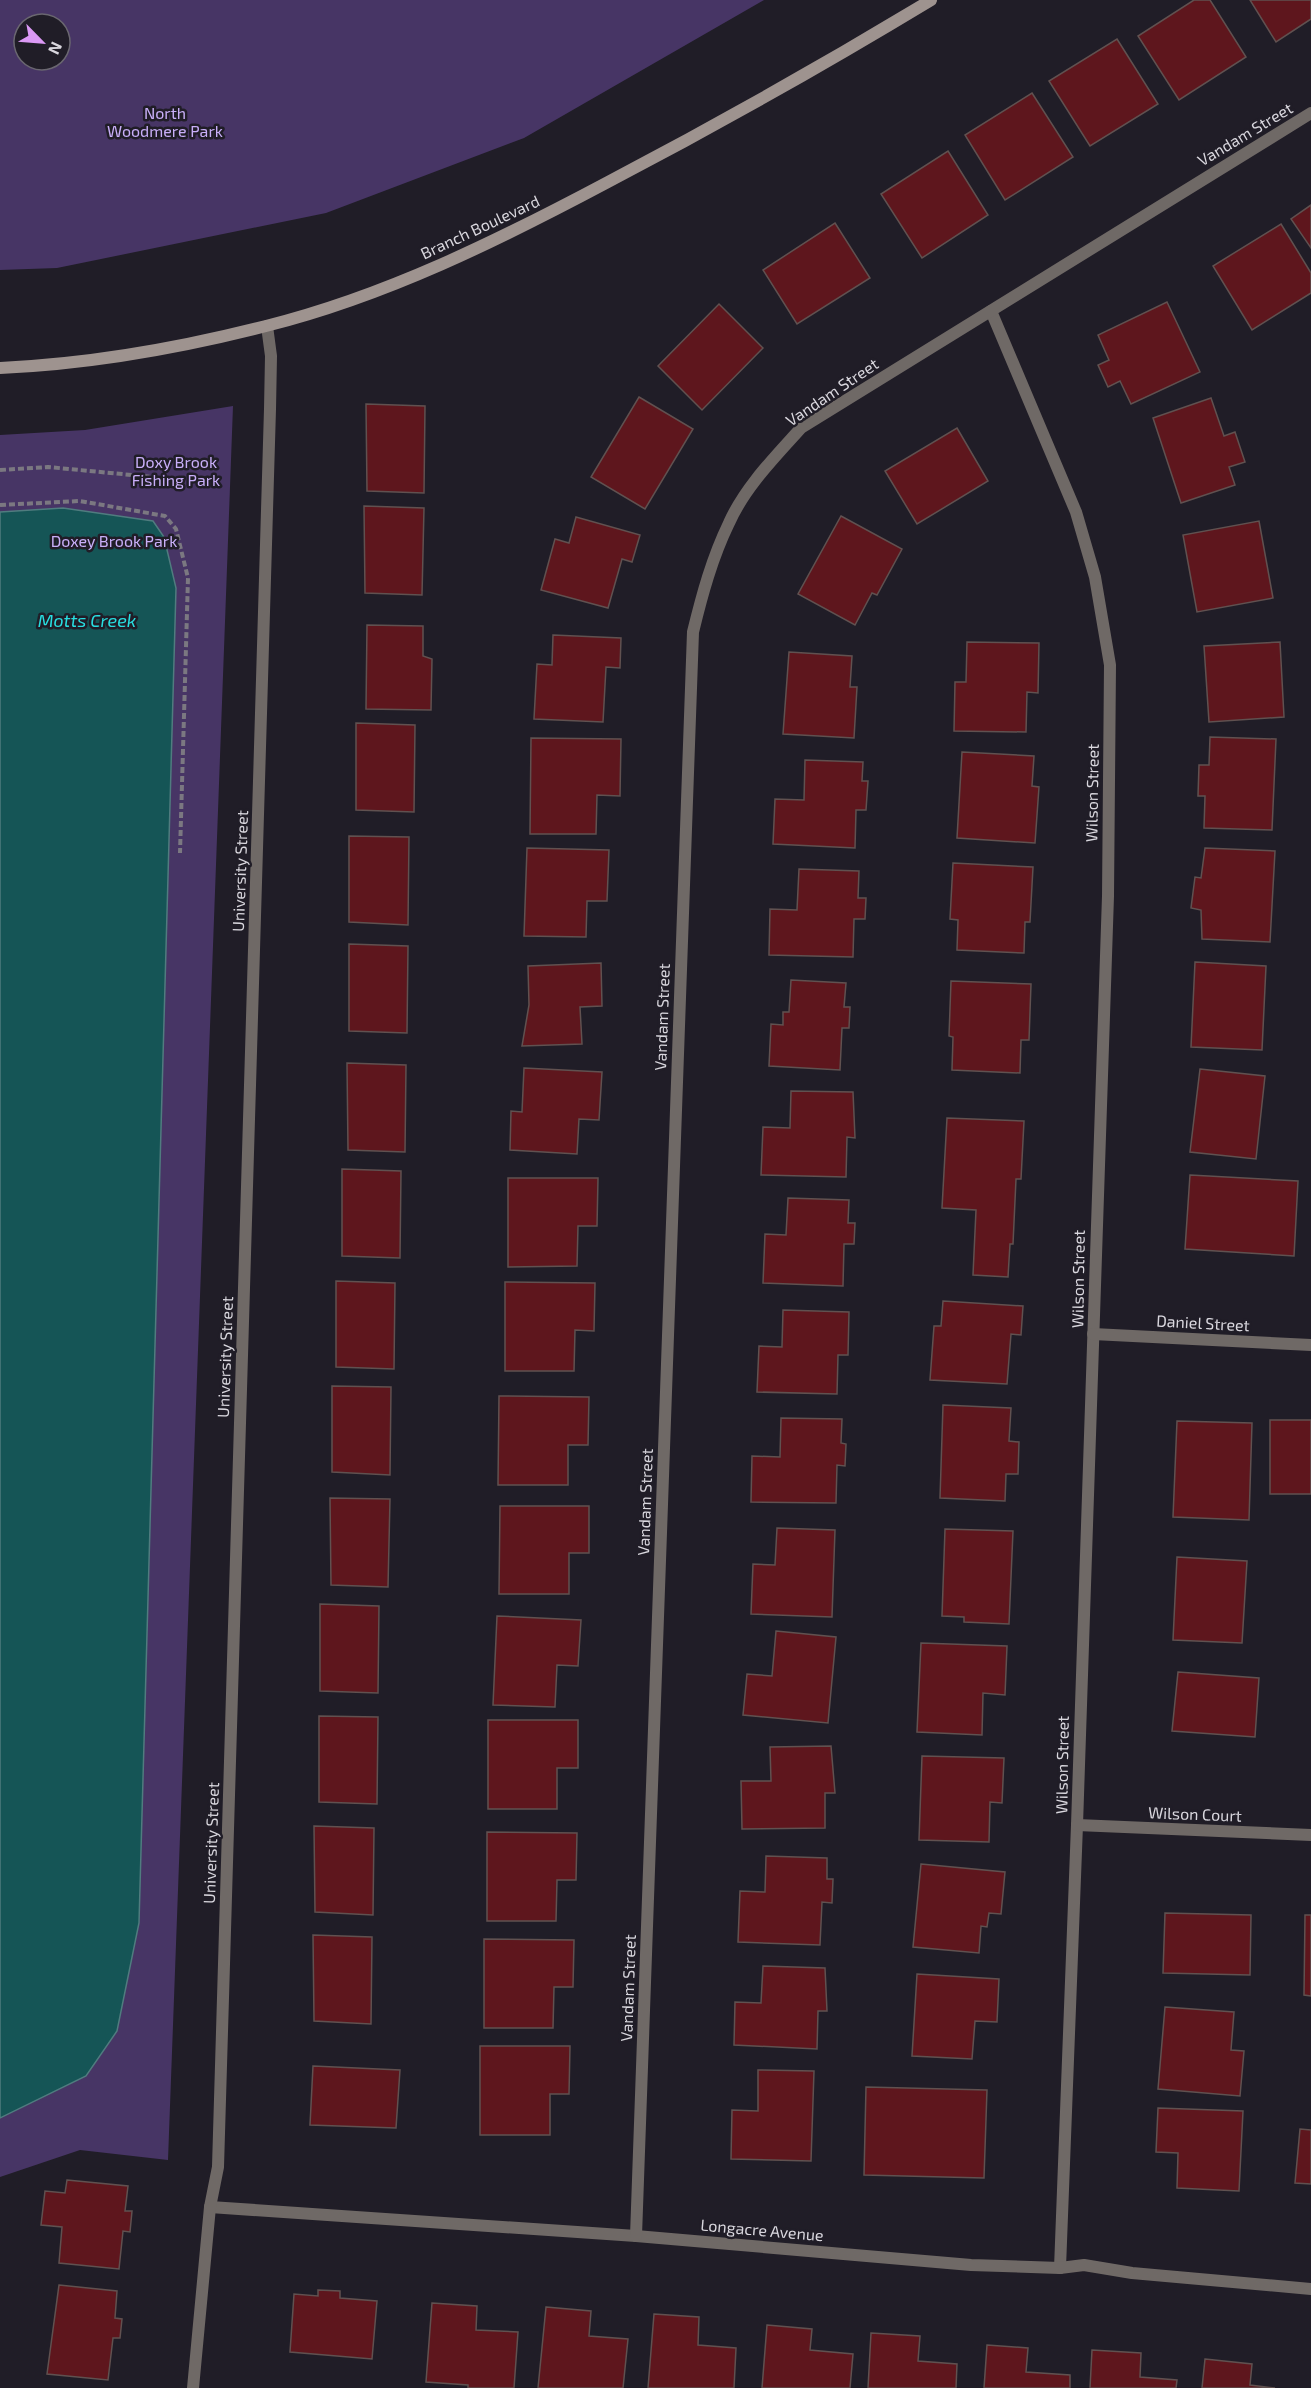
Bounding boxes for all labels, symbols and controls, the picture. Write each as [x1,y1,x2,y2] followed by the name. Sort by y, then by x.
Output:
[12,12,72,72] north arrow
[45,39,67,58] text: N
[1194,98,1296,169] street label: Vandam Street
[107,103,223,140] park label: North Woodmere Park
[417,191,542,262] street label: Branch Boulevard
[782,354,882,429] street label: Vandam Street
[132,452,220,489] park label: Doxy Brook Fishing Park
[51,531,177,550] park label: Doxey Brook Park
[38,609,136,631] water label: Motts Creek
[1081,744,1102,842] street label: Wilson Street
[228,810,251,932] street label: University Street
[650,963,673,1071] street label: Vandam Street
[1067,1230,1088,1328] street label: Wilson Street
[213,1296,236,1418] street label: University Street
[1156,1311,1250,1334] street label: Daniel Street
[633,1448,656,1556] street label: Vandam Street
[1051,1716,1072,1814] street label: Wilson Street
[199,1782,222,1904] street label: University Street
[1148,1802,1242,1825] street label: Wilson Court
[616,1934,639,2042] street label: Vandam Street
[700,2215,824,2244] street label: Longacre Avenue

